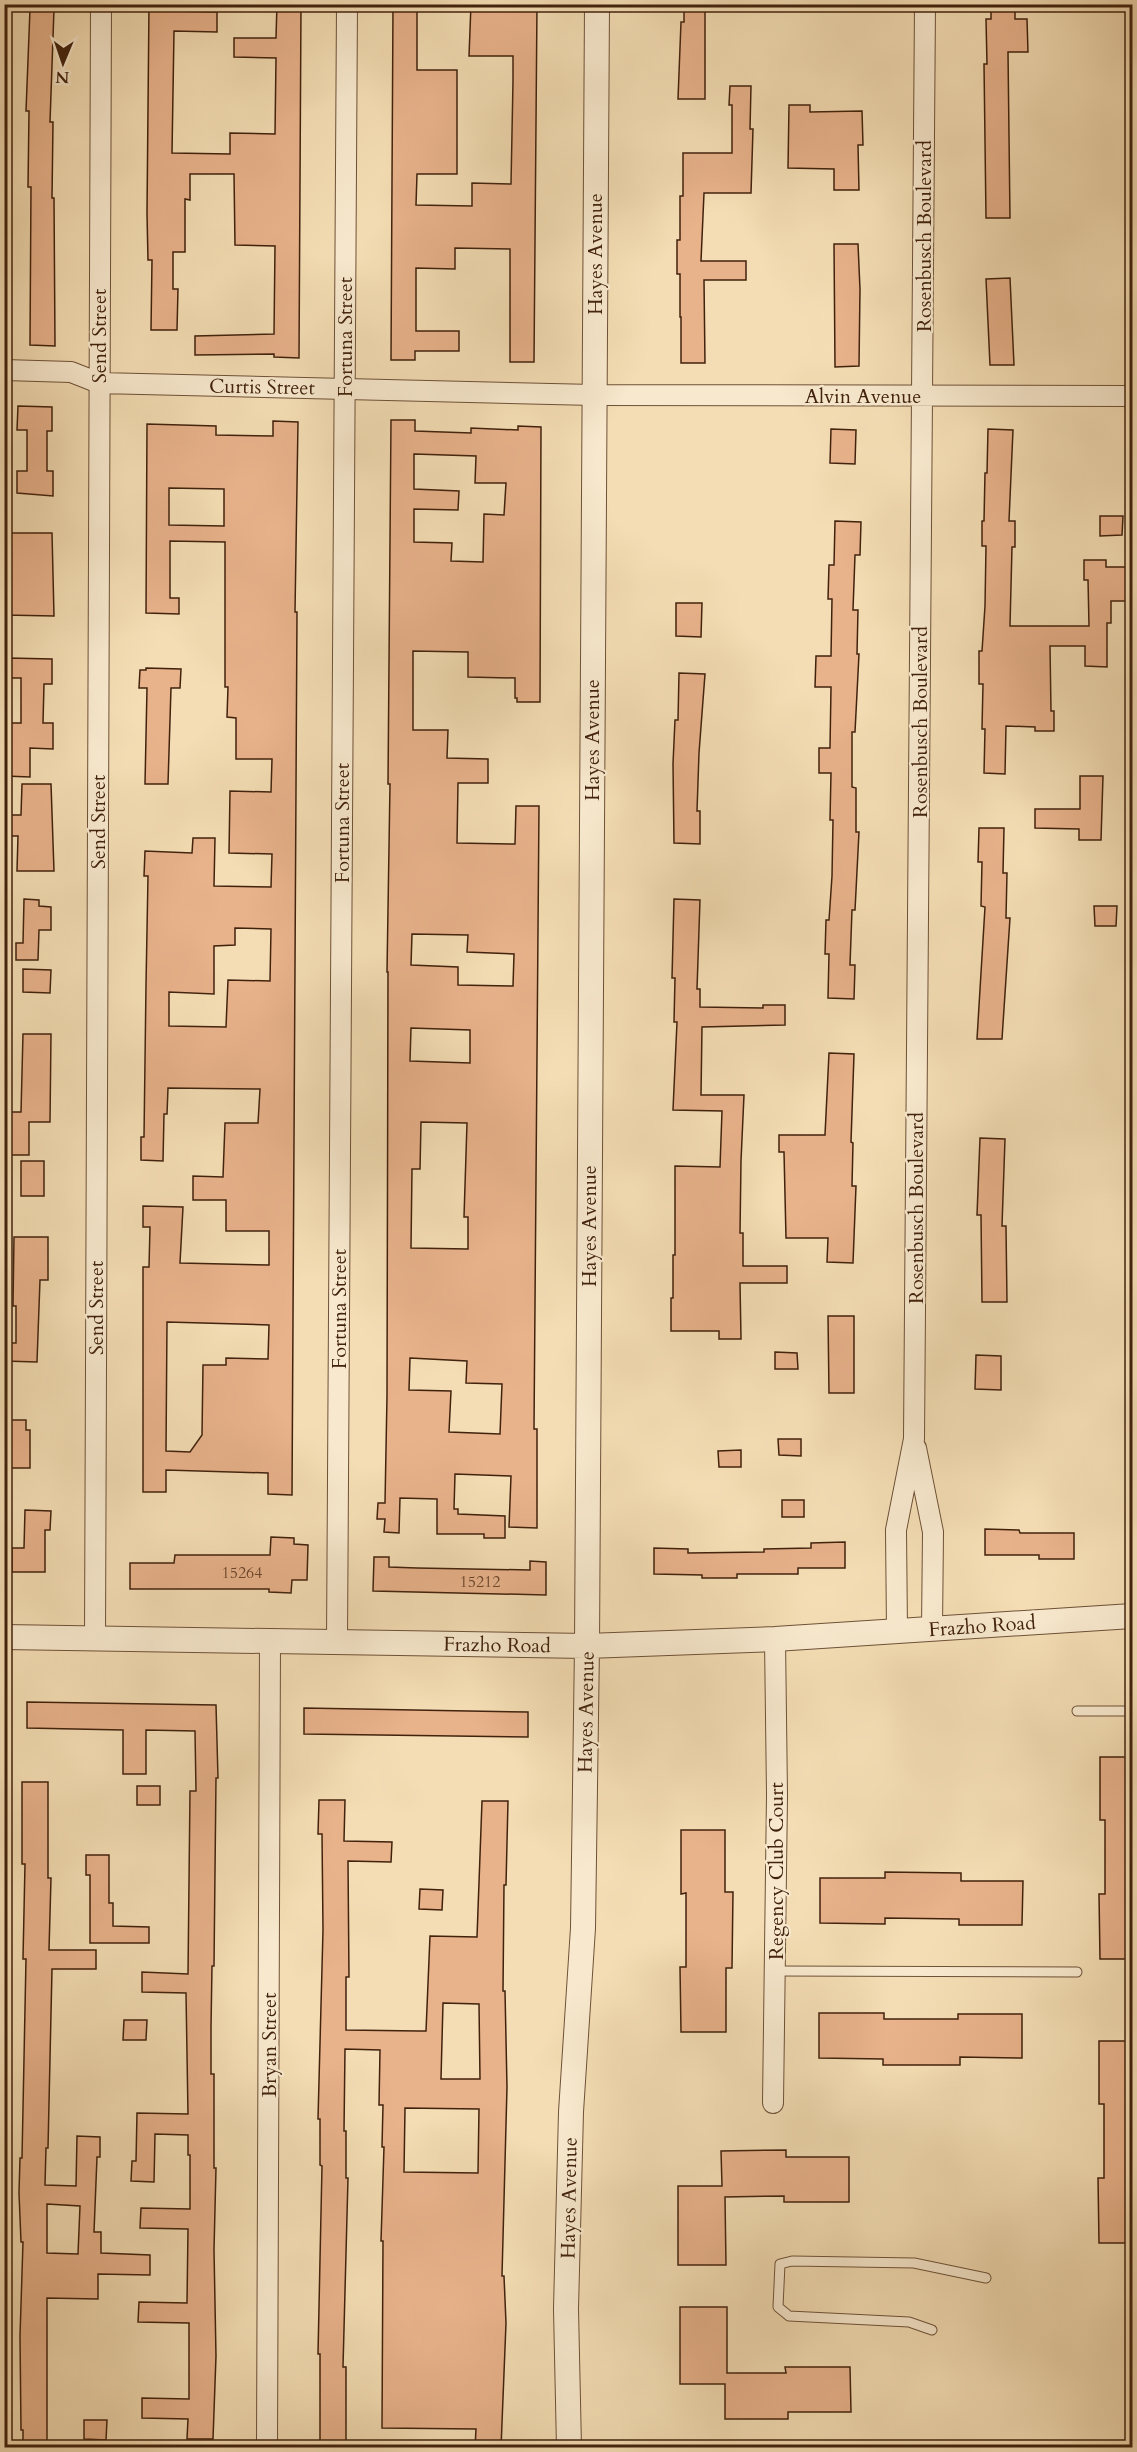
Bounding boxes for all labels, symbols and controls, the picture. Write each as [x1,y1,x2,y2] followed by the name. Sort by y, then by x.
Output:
[33,33,93,93] north arrow
[55,66,70,88] text: N
[911,140,938,332] street label: Rosenbusch Boulevard
[582,193,609,315] street label: Hayes Avenue
[332,276,359,397] street label: Fortuna Street
[86,288,113,383] street label: Send Street
[209,373,316,401] street label: Curtis Street
[805,383,921,410] street label: Alvin Avenue
[907,626,934,818] street label: Rosenbusch Boulevard
[579,679,606,801] street label: Hayes Avenue
[329,762,356,883] street label: Fortuna Street
[85,774,112,869] street label: Send Street
[903,1112,930,1304] street label: Rosenbusch Boulevard
[576,1165,603,1287] street label: Hayes Avenue
[326,1248,353,1369] street label: Fortuna Street
[83,1260,110,1355] street label: Send Street
[222,1562,262,1584] house number: 15264
[460,1571,500,1593] house number: 15212
[927,1609,1037,1643] street label: Frazho Road
[443,1631,551,1659] street label: Frazho Road
[571,1651,601,1773] street label: Hayes Avenue
[763,1781,790,1960] street label: Regency Club Court
[256,1992,283,2097] street label: Bryan Street
[554,2137,584,2259] street label: Hayes Avenue

